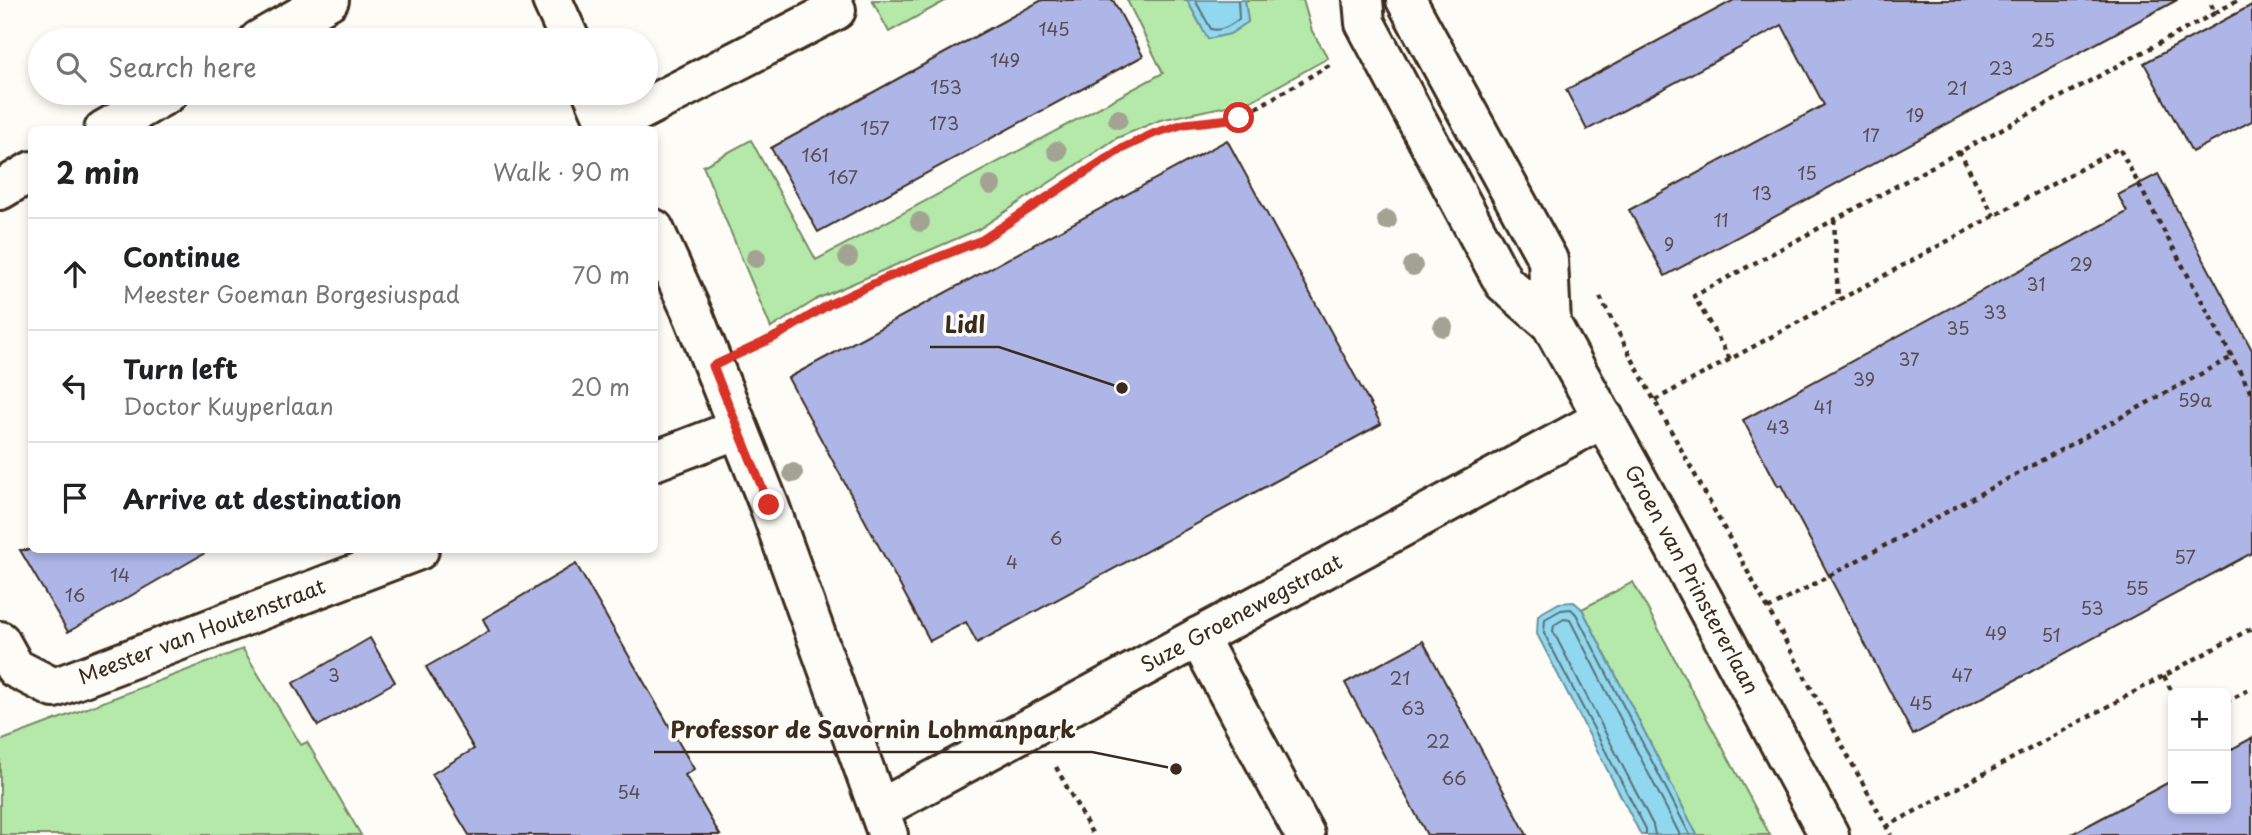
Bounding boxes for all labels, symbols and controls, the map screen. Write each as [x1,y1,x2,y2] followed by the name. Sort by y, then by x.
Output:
[1038,15,1070,42] house number: 145
[2031,26,2055,53] house number: 25
[28,28,658,105] search box
[990,46,1020,73] house number: 149
[108,47,257,86] text: Search here
[52,48,90,86] icon: search
[1989,54,2013,81] house number: 23
[930,73,962,100] house number: 153
[1947,74,1967,101] house number: 21
[1906,101,1924,128] house number: 19
[1223,102,1254,133] route start
[929,109,959,136] house number: 173
[860,114,890,141] house number: 157
[1862,121,1880,148] house number: 17
[802,141,828,168] house number: 161
[56,149,140,194] text: 2 min
[493,154,630,189] text: Walk · 90 m
[1797,159,1817,186] house number: 15
[828,163,858,190] house number: 167
[1752,179,1772,206] house number: 13
[1713,206,1729,233] house number: 11
[1664,230,1674,257] house number: 9
[123,237,240,276] text: Continue
[2070,250,2092,277] house number: 29
[56,255,94,293] icon: ahead
[572,257,630,292] text: 70 m
[2027,270,2045,297] house number: 31
[123,276,460,311] text: Meester Goeman Borgesiuspad
[1983,298,2007,325] house number: 33
[930,303,999,347] callout: Lidl
[945,306,985,341] text: Lidl
[1946,314,1970,341] house number: 35
[1898,345,1920,372] house number: 37
[123,349,238,388] text: Turn left
[1853,365,1875,392] house number: 39
[56,367,94,405] icon: left
[571,369,630,404] text: 20 m
[2178,386,2213,413] house number: 59a
[123,388,334,423] text: Doctor Kuyperlaan
[1814,393,1832,420] house number: 41
[1766,413,1790,440] house number: 43
[1618,458,1768,699] street label: Groen van Prinstererlaan
[56,479,94,517] icon: arrive
[123,479,402,518] text: Arrive at destination
[753,489,784,520] route end
[1050,524,1062,551] house number: 6
[2174,543,2196,570] house number: 57
[1134,544,1347,679] street label: Suze Groenewegstraat
[1006,548,1018,575] house number: 4
[110,561,130,588] house number: 14
[73,569,329,691] street label: Meester van Houtenstraat
[2125,574,2149,601] house number: 55
[65,581,85,608] house number: 16
[2080,594,2104,621] house number: 53
[1985,619,2007,646] house number: 49
[2041,621,2061,648] house number: 51
[328,661,340,688] house number: 3
[1951,661,1973,688] house number: 47
[1390,664,1410,691] house number: 21
[2168,688,2231,814] map controls
[2168,688,2231,751] button: +
[1910,689,1933,716] house number: 45
[1401,694,1425,721] house number: 63
[654,708,1092,752] callout: Professor de Savornin Lohmanpark
[670,711,1076,746] text: Professor de Savornin Lohmanpark
[1426,727,1450,754] house number: 22
[2168,751,2231,814] button: −
[1442,764,1466,791] house number: 66
[617,778,641,805] house number: 54

